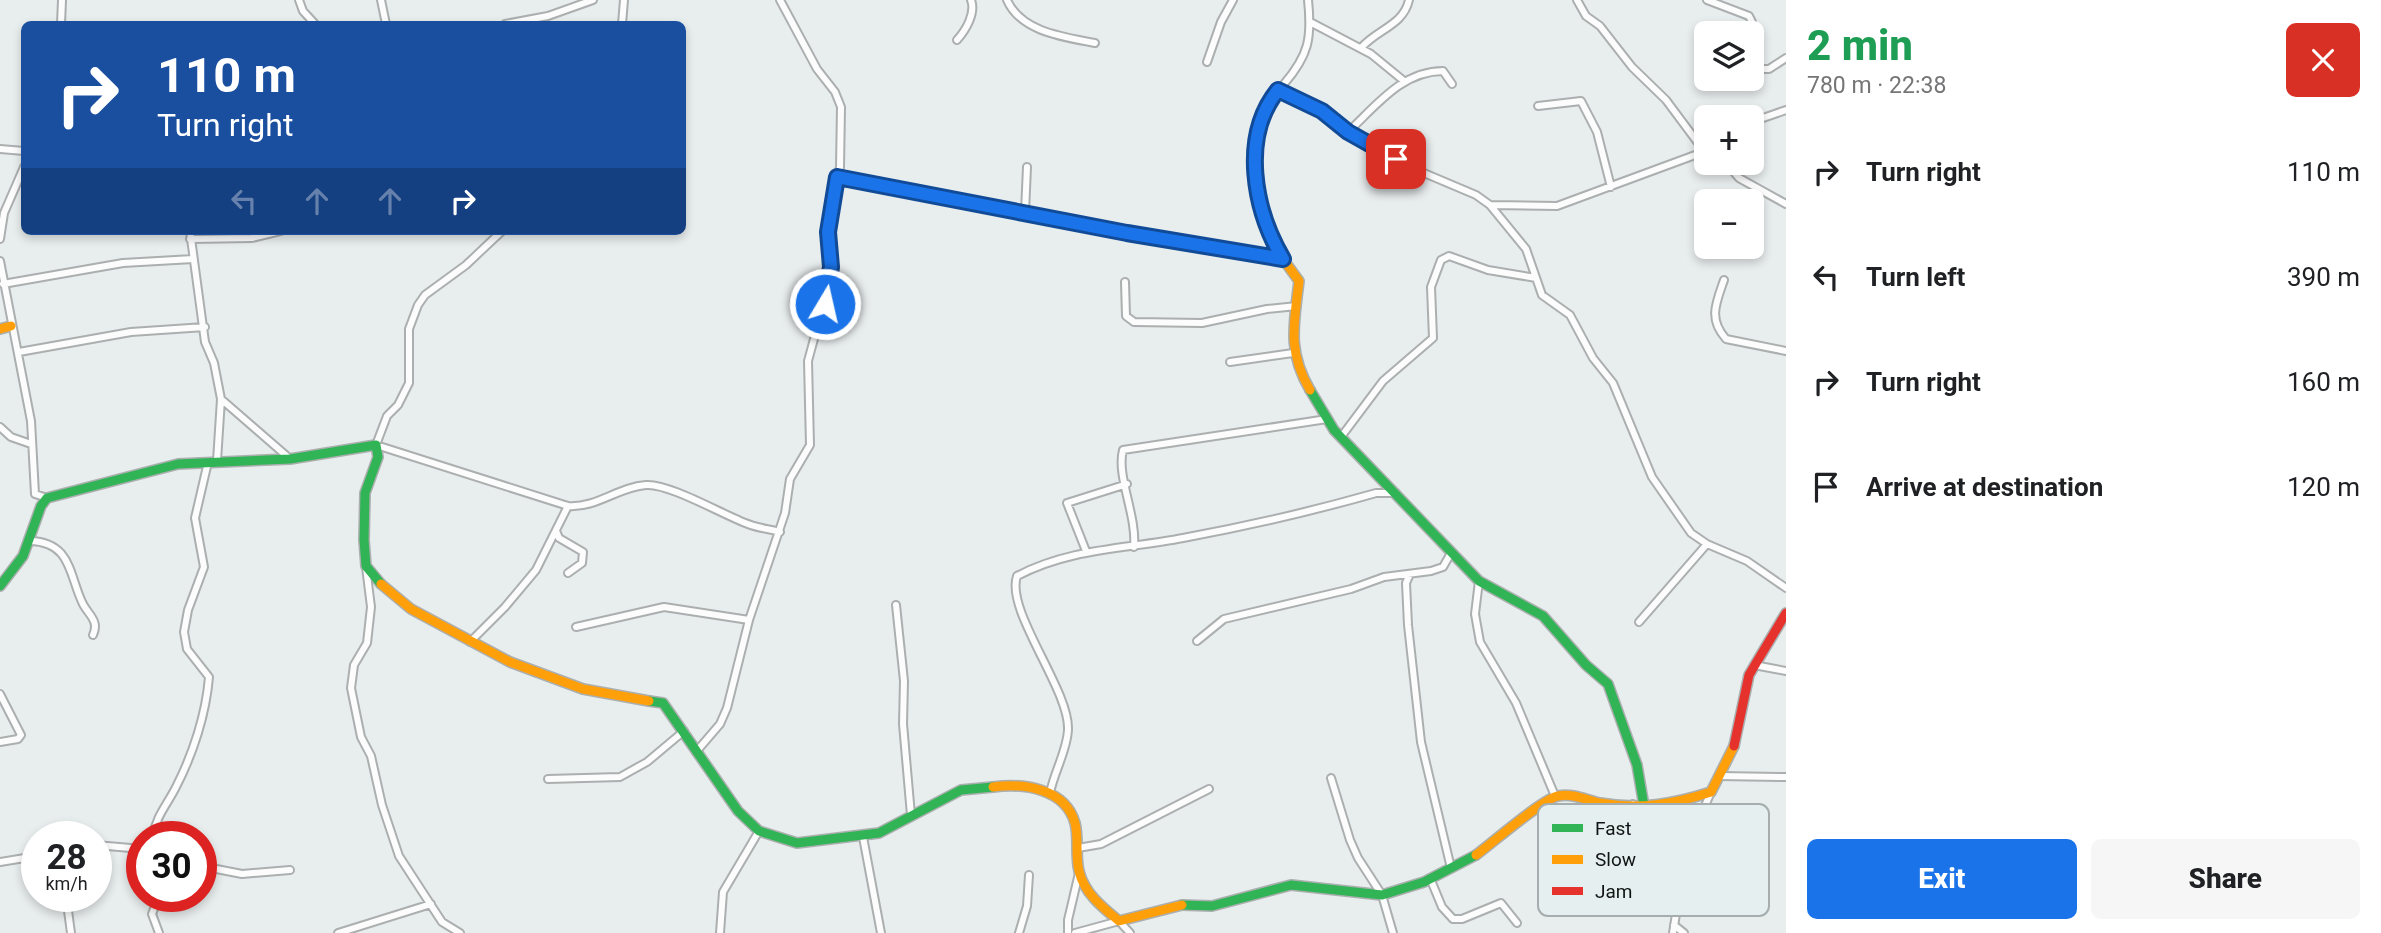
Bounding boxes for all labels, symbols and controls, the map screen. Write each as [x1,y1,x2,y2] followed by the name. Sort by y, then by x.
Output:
[1694,21,1764,259] map controls
[1694,21,1764,91] button: layers
[1807,21,1913,70] text: 2 min
[2286,23,2360,97] button: close
[157,47,296,104] text: 110 m
[42,49,133,140] icon: right
[1807,72,1946,99] text: 780 m · 22:38
[1694,105,1764,175] button: +
[157,106,293,144] text: Turn right
[1366,129,1426,189] pin
[1377,140,1415,178] icon: arrive
[1807,153,1845,191] icon: right
[1866,157,1981,187] text: Turn right
[2287,157,2360,187] text: 110 m
[225,182,263,220] icon: left
[298,182,336,220] icon: ahead
[371,182,409,220] icon: ahead
[444,182,482,220] icon: right
[1694,189,1764,259] button: −
[1807,258,1845,296] icon: left
[1866,262,1965,292] text: Turn left
[2287,262,2360,292] text: 390 m
[788,267,862,341] position arrow
[1807,363,1845,401] icon: right
[1866,367,1981,397] text: Turn right
[2287,367,2360,397] text: 160 m
[1807,468,1845,506] icon: arrive
[1866,472,2103,502] text: Arrive at destination
[2287,472,2360,502] text: 120 m
[1538,804,1769,916] legend
[1595,817,1632,840] text: Fast
[126,821,217,912] speed limit sign: 30
[46,837,87,878] text: 28
[1807,839,2077,919] button: Exit
[2091,839,2360,919] button: Share
[1595,848,1636,871] text: Slow
[45,873,88,894] text: km/h
[1595,880,1632,903] text: Jam

